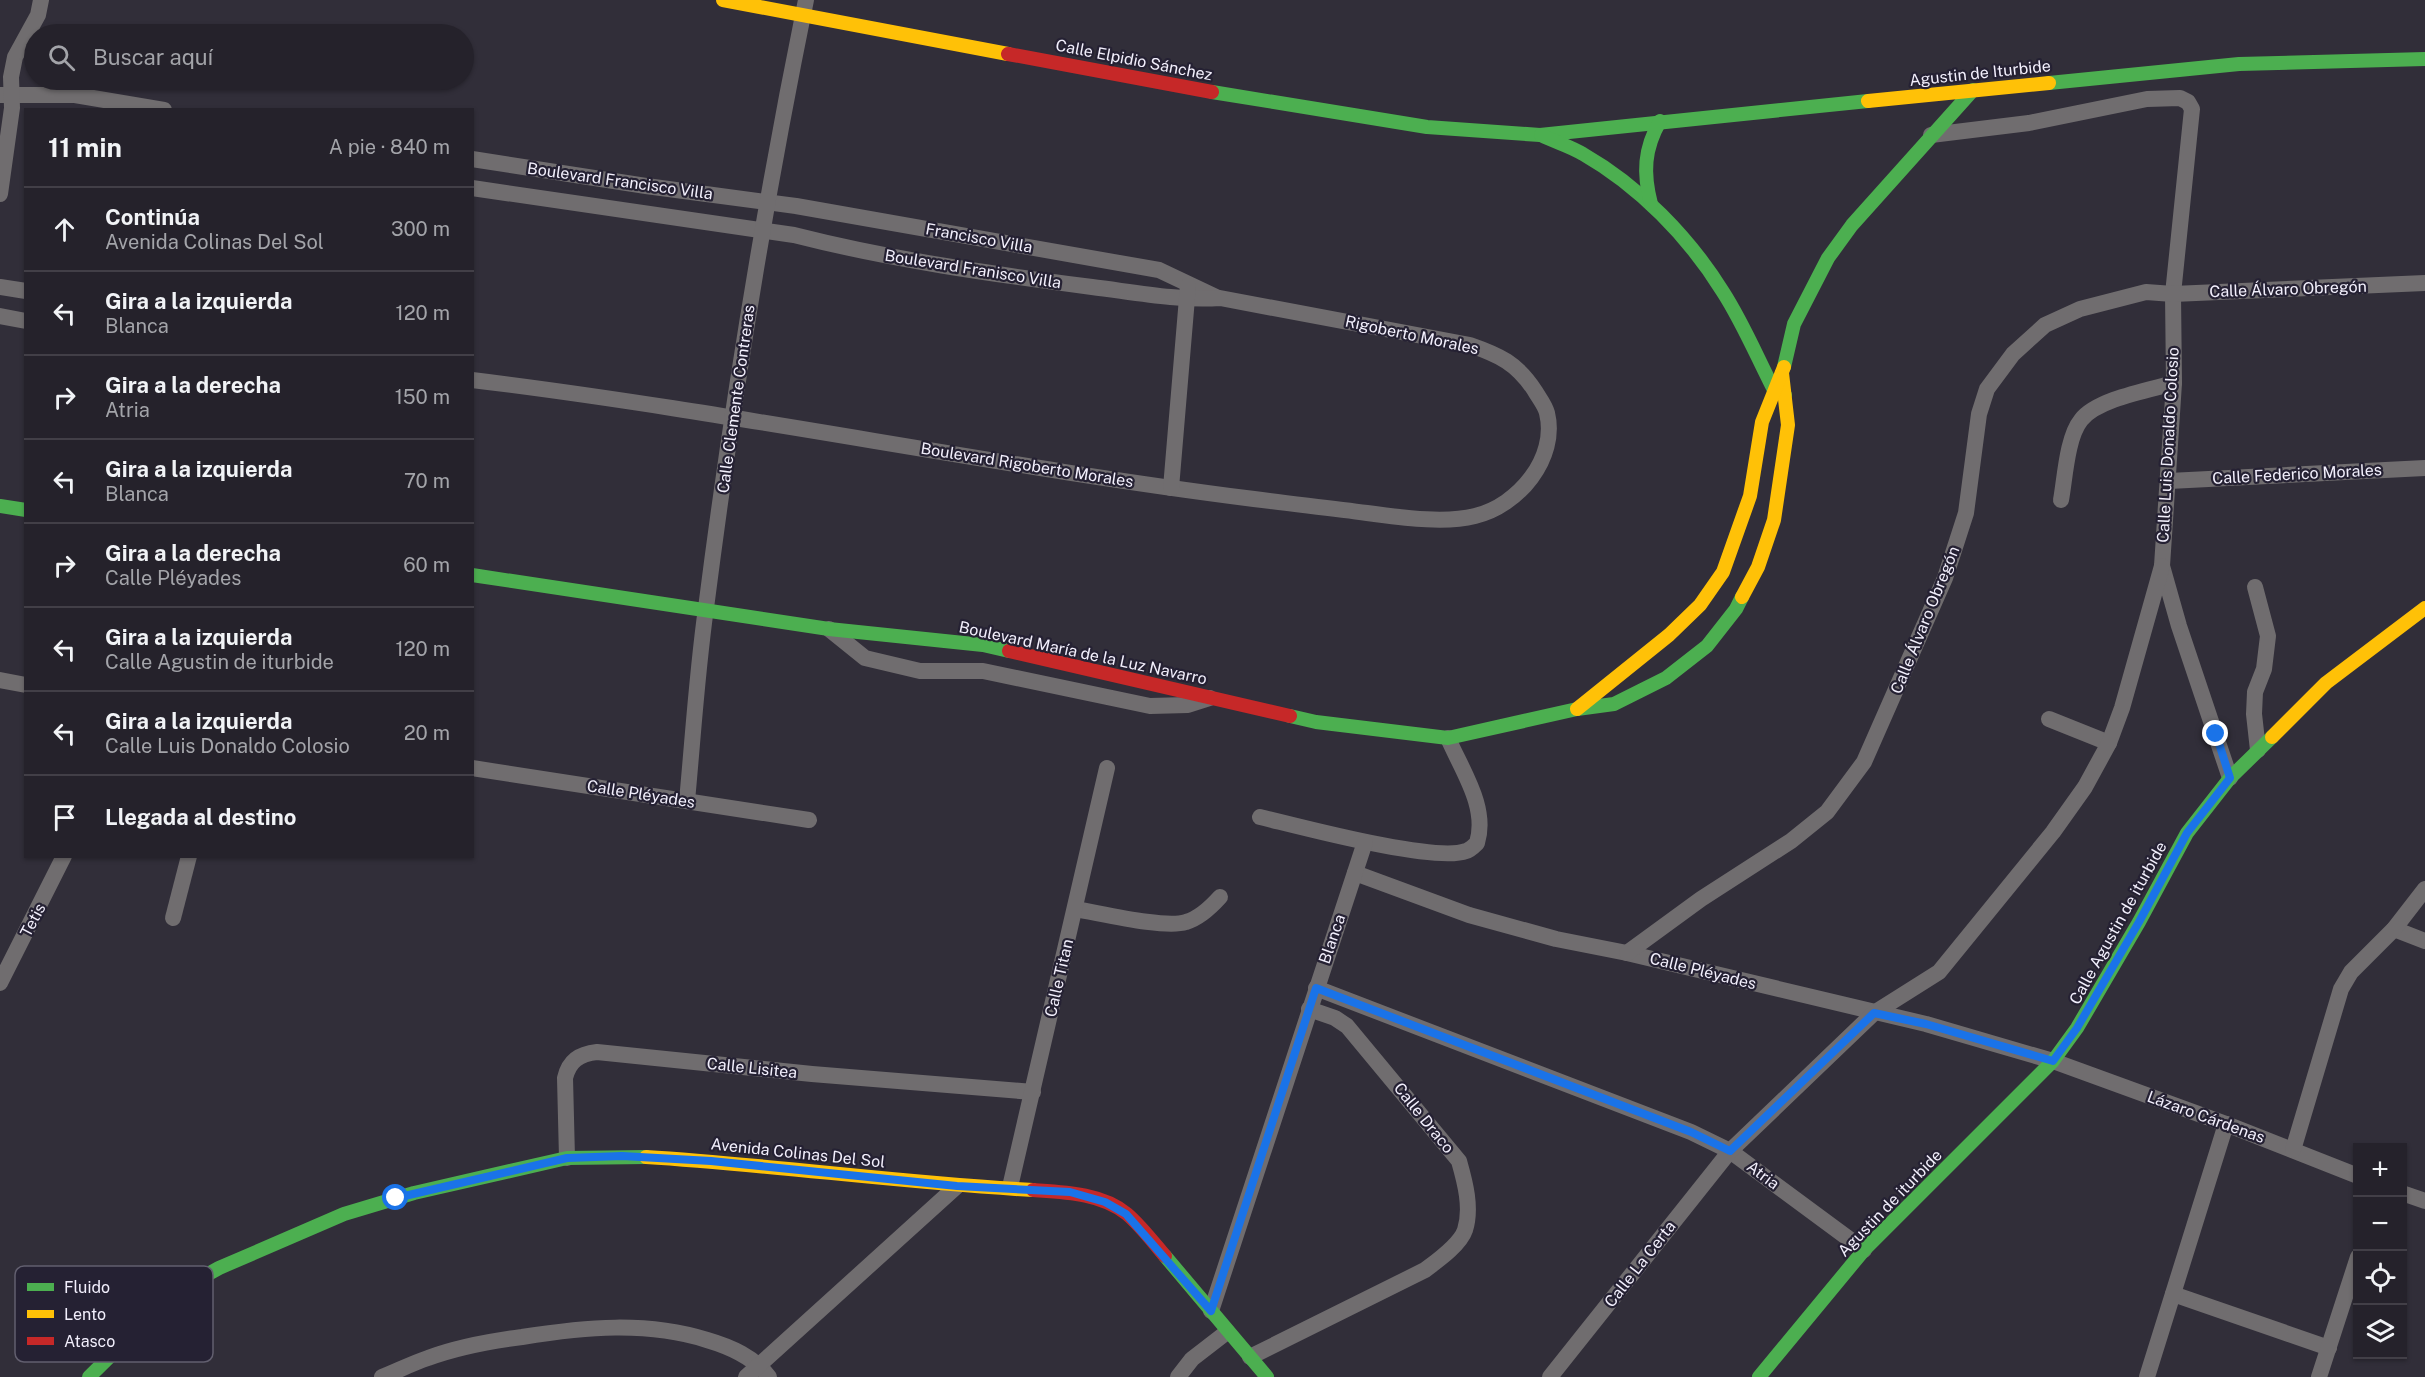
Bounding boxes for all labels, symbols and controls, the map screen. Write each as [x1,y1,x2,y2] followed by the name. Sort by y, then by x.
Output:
[24,24,474,90] search box
[1054,35,1214,85] street label: Calle Elpidio Sánchez
[45,41,78,74] icon: search
[93,44,213,70] text: Buscar aquí
[1908,56,2052,90] street label: Agustin de Iturbide
[48,132,122,163] text: 11 min
[329,135,450,159] text: A pie · 840 m
[526,159,714,203] street label: Boulevard Francisco Villa
[105,204,200,230] text: Continúa
[48,213,81,246] icon: ahead
[391,217,450,241] text: 300 m
[924,219,1034,257] street label: Francisco Villa
[105,230,324,254] text: Avenida Colinas Del Sol
[883,246,1063,292] street label: Boulevard Franisco Villa
[2209,276,2367,301] street label: Calle Álvaro Obregón
[105,288,292,314] text: Gira a la izquierda
[48,297,81,330] icon: left
[396,301,450,325] text: 120 m
[713,304,759,494] street label: Calle Clemente Contreras
[1343,312,1481,358] street label: Rigoberto Morales
[105,314,169,338] text: Blanca
[2153,347,2183,543] street label: Calle Luis Donaldo Colosio
[105,372,281,398] text: Gira a la derecha
[48,381,81,414] icon: right
[395,385,450,409] text: 150 m
[105,398,150,422] text: Atria
[919,439,1135,491] street label: Boulevard Rigoberto Morales
[105,456,292,482] text: Gira a la izquierda
[2212,460,2382,488] street label: Calle Federico Morales
[48,465,81,498] icon: left
[404,469,450,493] text: 70 m
[105,482,169,506] text: Blanca
[105,540,281,566] text: Gira a la derecha
[1886,543,1963,697] street label: Calle Álvaro Obregón
[48,549,81,582] icon: right
[403,553,450,577] text: 60 m
[105,566,241,590] text: Calle Pléyades
[957,617,1209,689] street label: Boulevard María de la Luz Navarro
[105,624,292,650] text: Gira a la izquierda
[48,633,81,666] icon: left
[396,637,450,661] text: 120 m
[105,650,334,674] text: Calle Agustin de iturbide
[105,708,292,734] text: Gira a la izquierda
[48,717,81,750] icon: left
[2202,720,2228,746] route end
[404,721,450,745] text: 20 m
[105,734,350,758] text: Calle Luis Donaldo Colosio
[586,776,696,812] street label: Calle Pléyades
[48,801,81,834] icon: arrive
[105,804,296,830] text: Llegada al destino
[2065,838,2171,1008] street label: Calle Agustin de iturbide
[16,900,50,940] street label: Tetis
[1315,912,1349,966] street label: Blanca
[1041,937,1077,1019] street label: Calle Titan
[1648,949,1758,993] street label: Calle Pléyades
[706,1054,798,1082] street label: Calle Lisitea
[1390,1079,1458,1157] street label: Calle Draco
[2145,1087,2267,1147] street label: Lázaro Cárdenas
[710,1134,886,1172] street label: Avenida Colinas Del Sol
[2353,1143,2407,1359] map controls
[2353,1143,2407,1197] button: +
[1834,1146,1946,1260] street label: Agustin de iturbide
[1743,1157,1783,1193] street label: Atria
[382,1184,408,1210] route start
[2353,1197,2407,1251] button: −
[1600,1217,1680,1311] street label: Calle La Certa
[2353,1251,2407,1305] button: locate
[15,1266,213,1362] legend
[64,1278,110,1297] text: Fluido
[64,1305,106,1324] text: Lento
[2353,1305,2407,1359] button: layers
[64,1332,115,1351] text: Atasco

